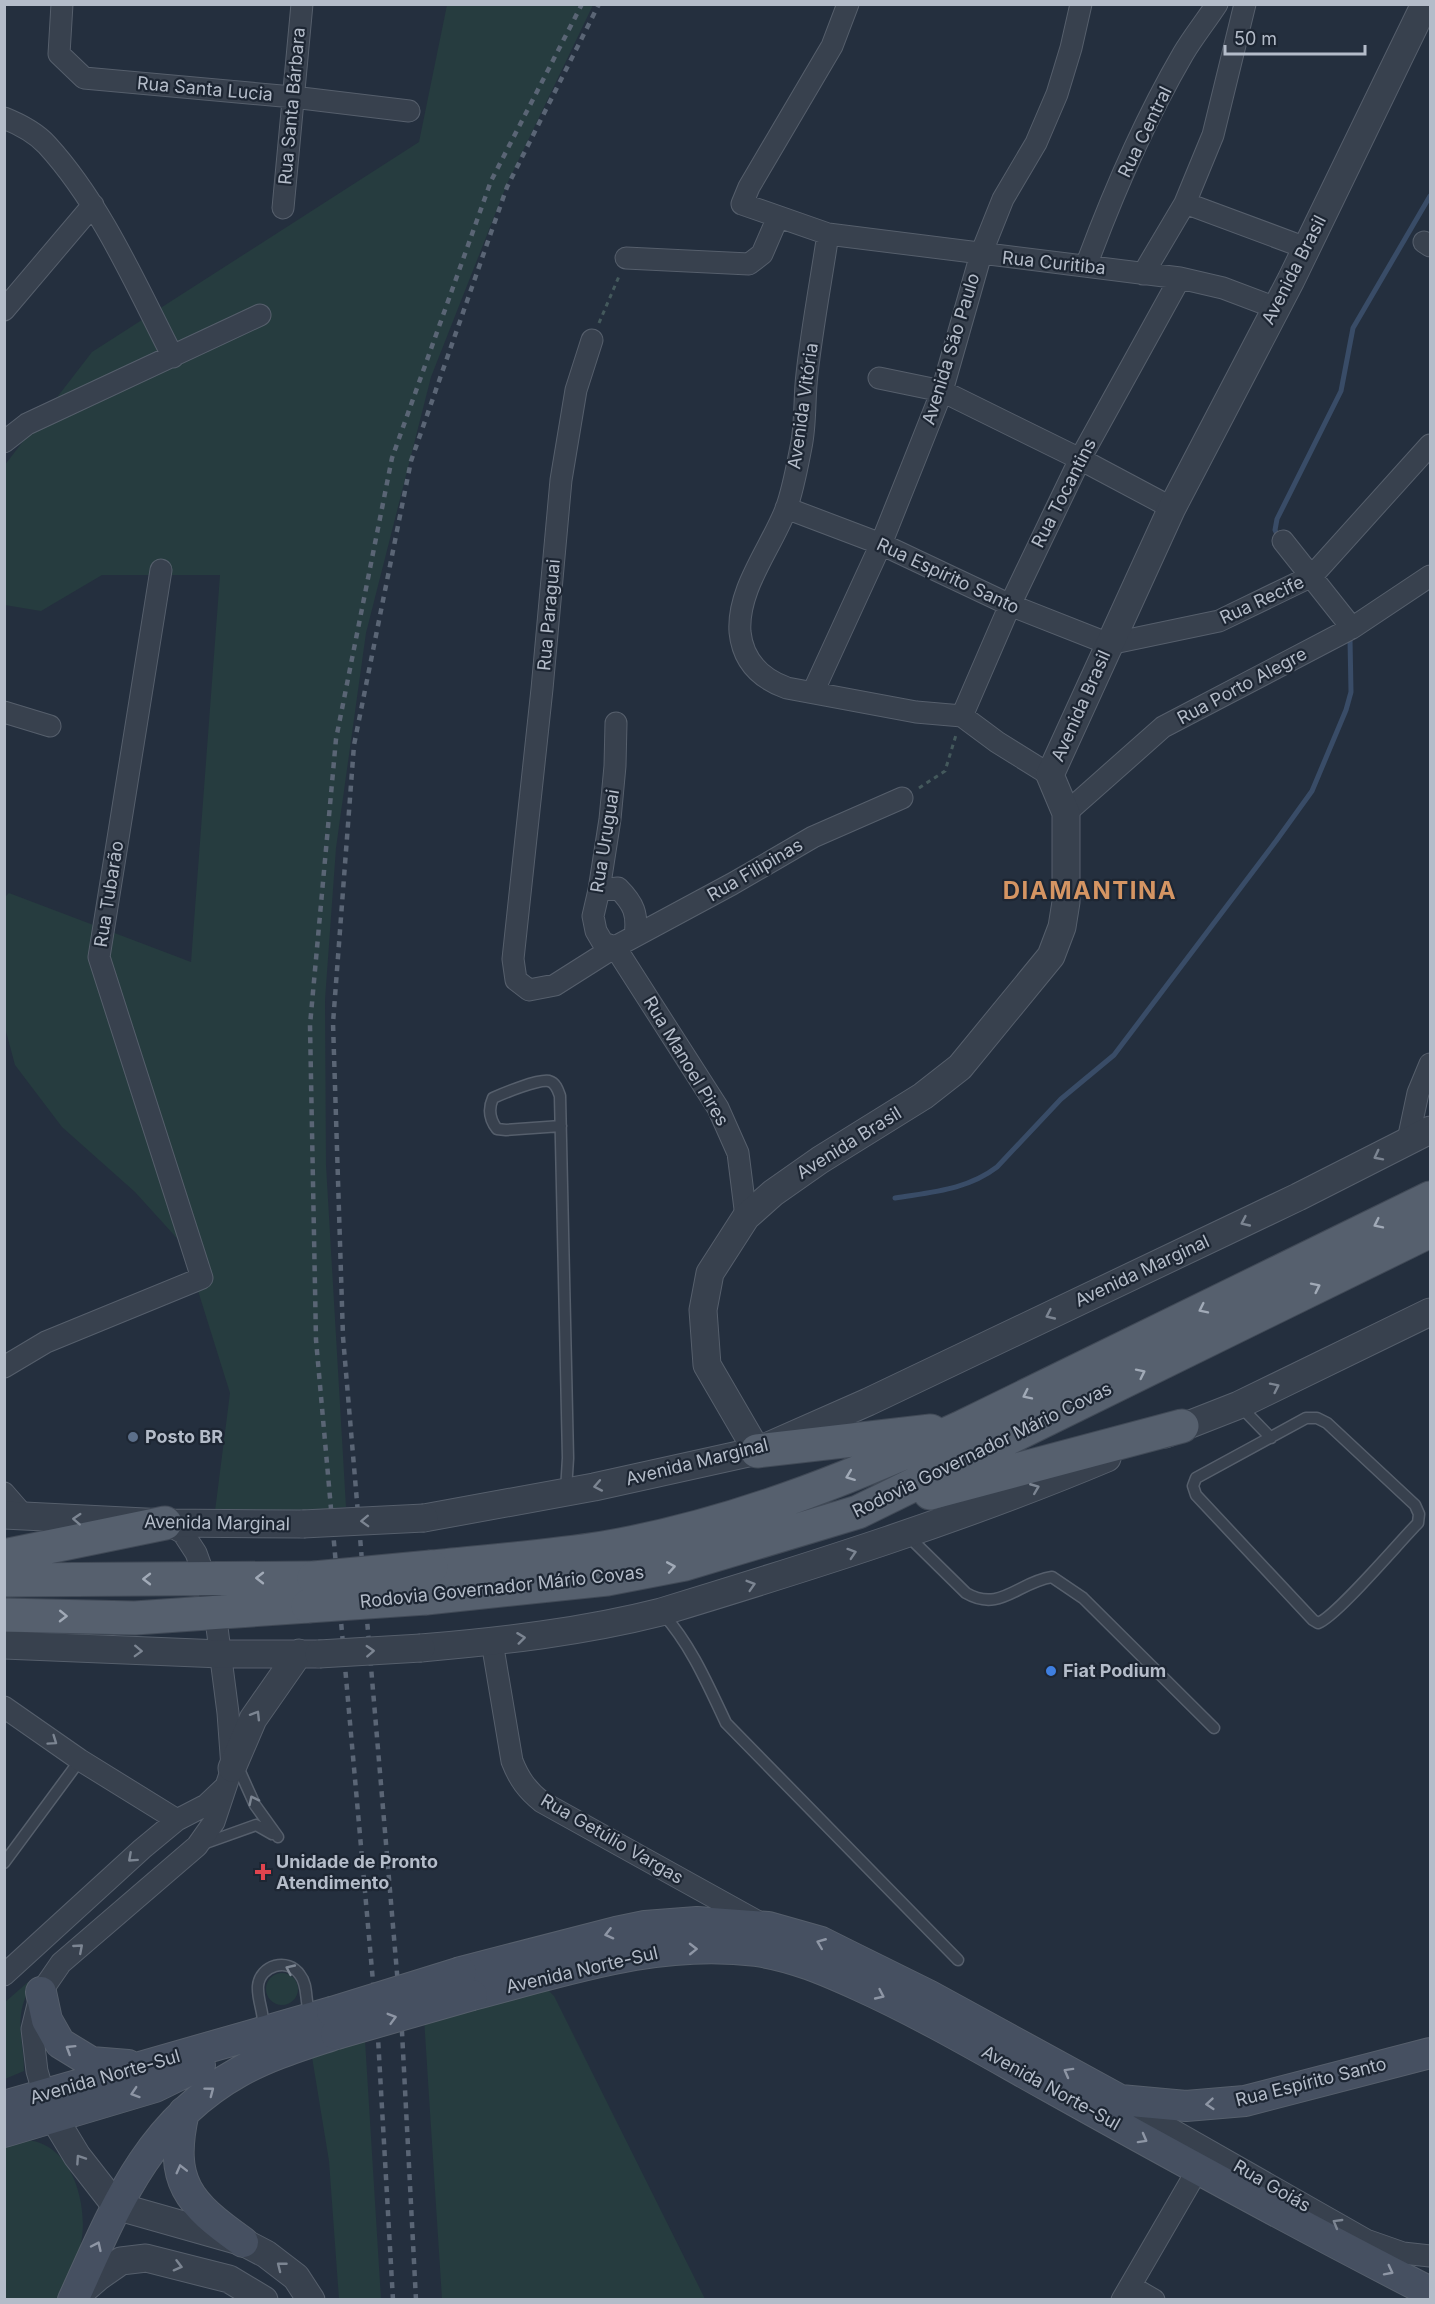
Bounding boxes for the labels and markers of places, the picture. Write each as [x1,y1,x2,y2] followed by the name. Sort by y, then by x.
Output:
[145,1426,223,1447] place label: Posto BR
[126,1430,140,1444] marker: Posto BR
[1063,1660,1166,1681] place label: Fiat Podium
[1044,1664,1058,1678] marker: Fiat Podium
[276,1851,438,1893] place label: Unidade de Pronto Atendimento
[254,1863,272,1881] marker: Unidade de Pronto Atendimento

